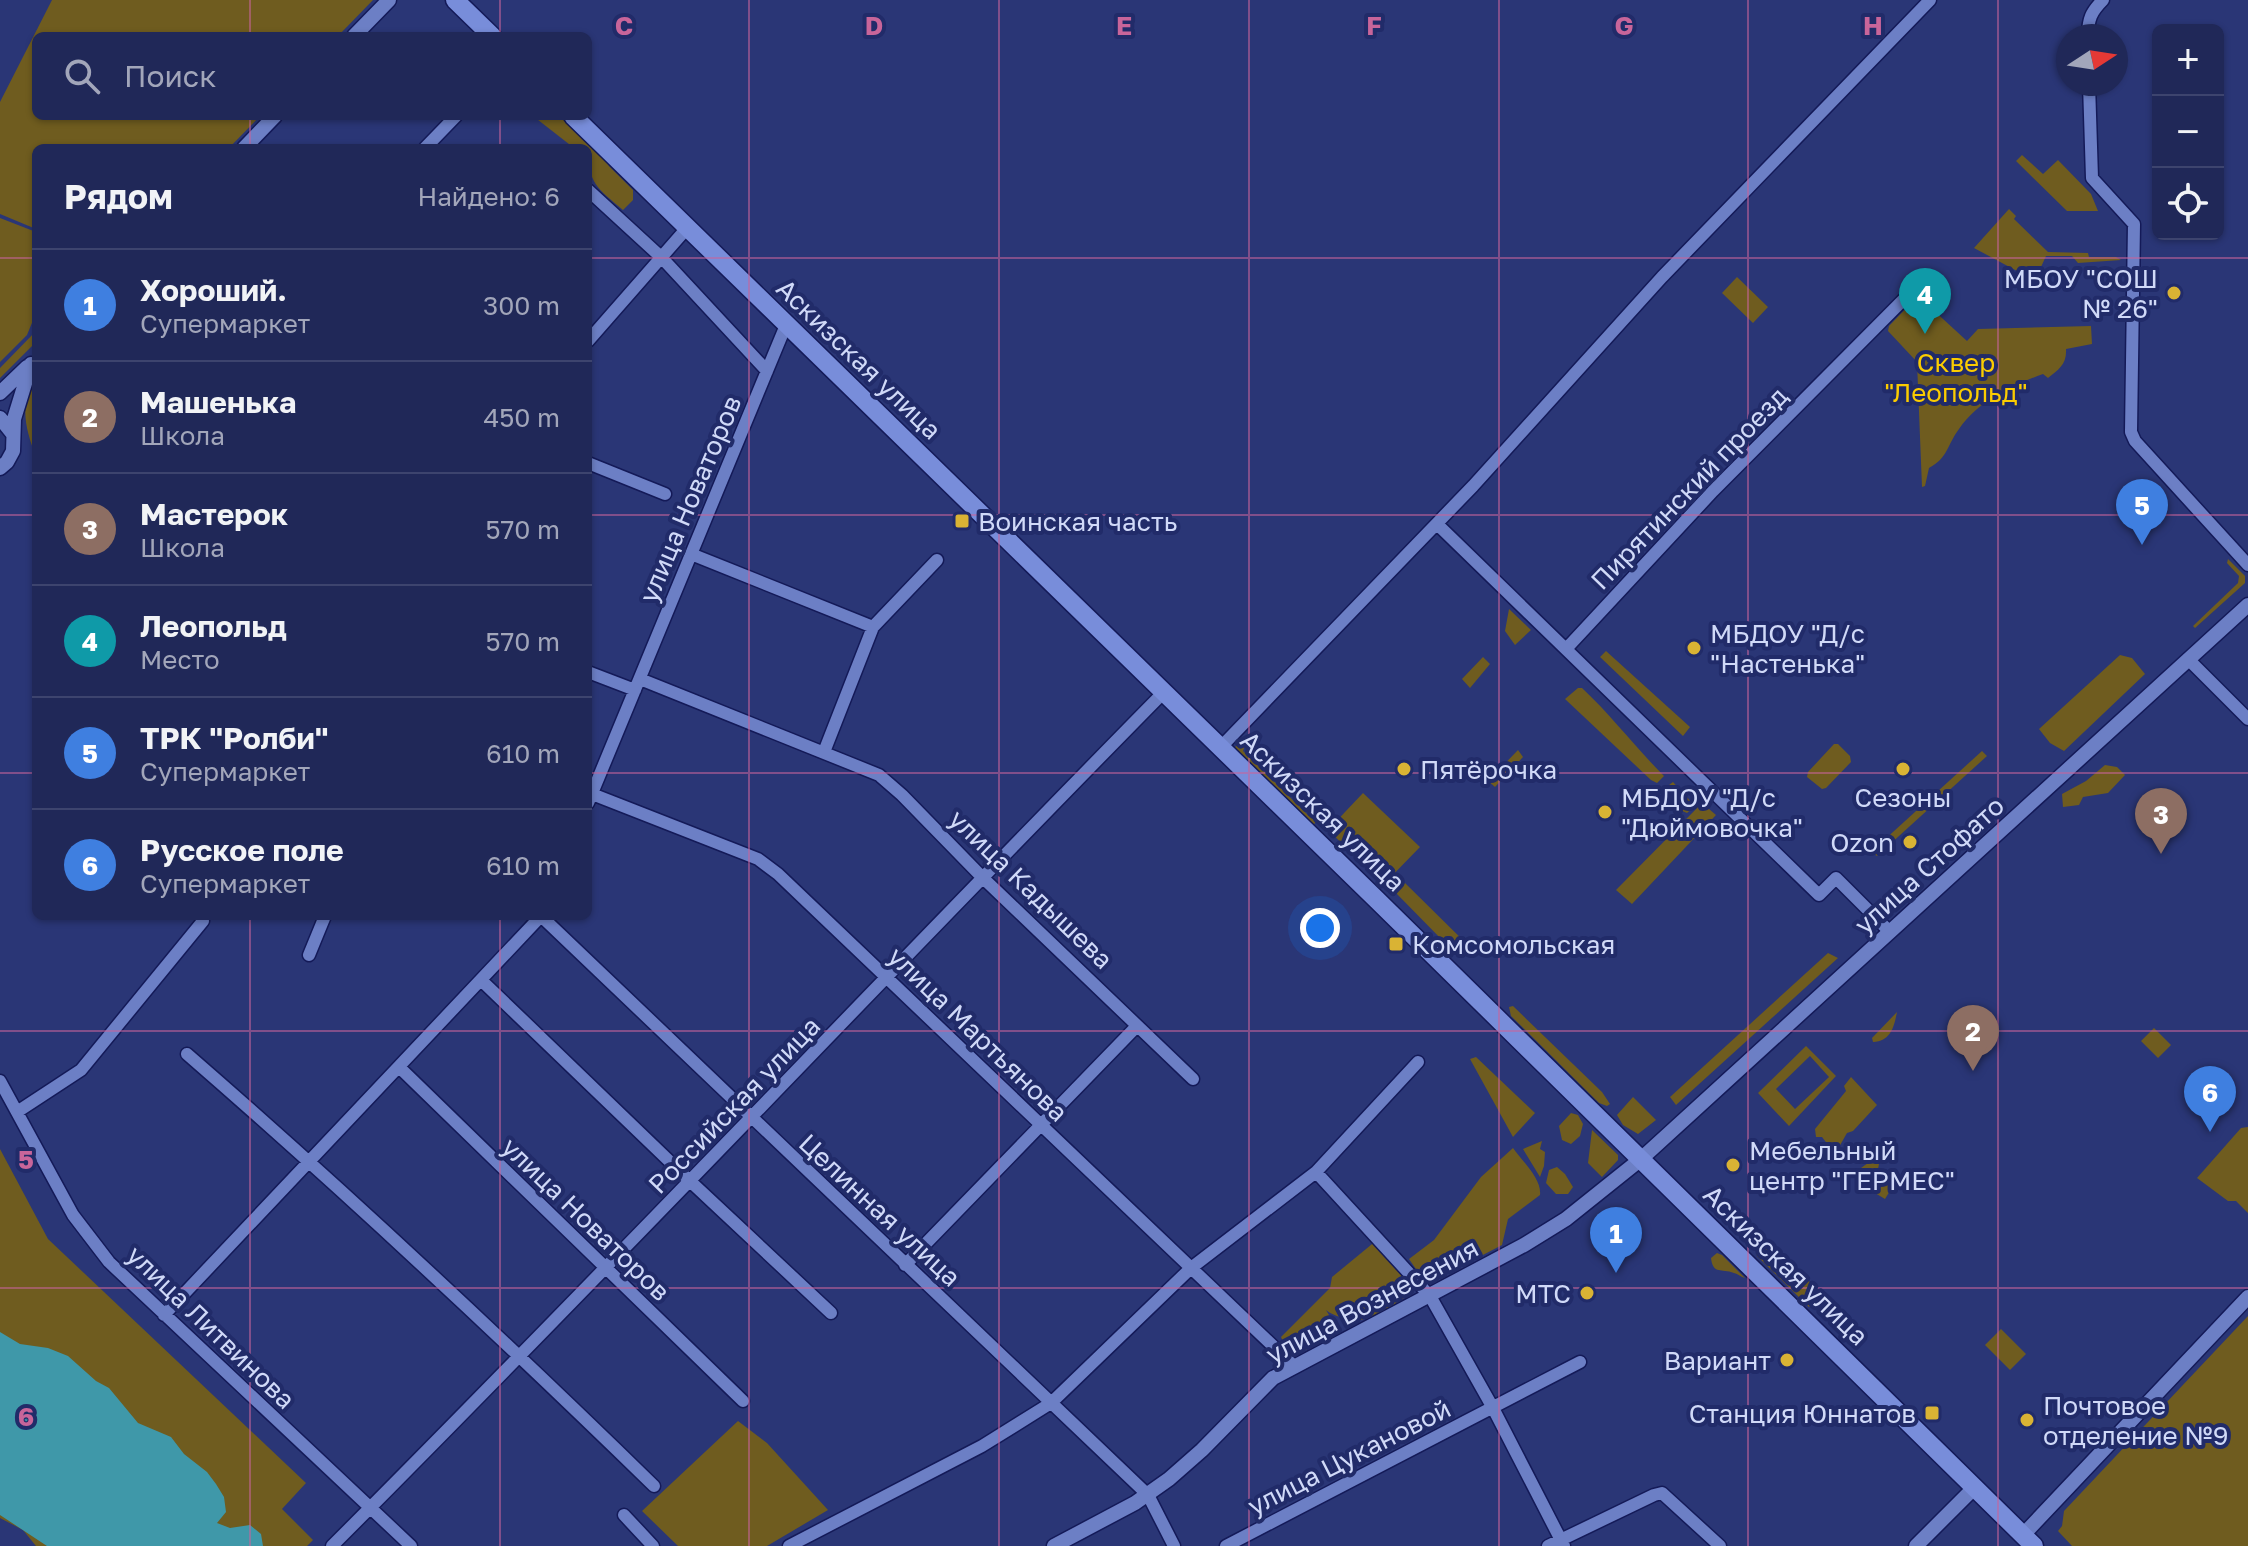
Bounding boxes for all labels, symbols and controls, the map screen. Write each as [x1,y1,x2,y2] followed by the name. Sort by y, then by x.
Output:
[615,10,633,41] text: C
[865,10,883,41] text: D
[1116,10,1132,41] text: E
[1366,10,1382,41] text: F
[1614,10,1634,41] text: G
[1863,10,1883,41] text: H
[2056,24,2128,96] north arrow
[2152,24,2224,240] map controls
[2152,24,2224,96] button: +
[32,32,592,120] search box
[60,54,104,98] icon: search
[124,58,216,94] text: Поиск
[2152,96,2224,168] button: −
[2152,168,2224,240] button: locate
[64,176,173,216] text: Рядом
[417,181,560,212] text: Найдено: 6
[2004,263,2158,324] place label: МБОУ "СОШ № 26"
[1899,268,1951,334] pin: 4
[140,272,287,308] text: Хороший.
[770,273,948,445] street label: Аскизская улица
[2165,284,2183,302] marker: МБОУ "СОШ № 26"
[83,290,97,321] text: 1
[483,290,560,321] text: 300 m
[140,308,310,339] text: Супермаркет
[1884,347,2028,408] park label: Сквер "Леопольд"
[1584,380,1794,596] street label: Пирятинский проезд
[140,384,296,420] text: Машенька
[632,391,748,607] street label: улица Новаторов
[82,402,98,433] text: 2
[483,402,560,433] text: 450 m
[140,420,225,451] text: Школа
[2116,479,2168,545] pin: 5
[140,496,288,532] text: Мастерок
[978,506,1177,537] place label: Воинская часть
[953,512,971,530] marker: Воинская часть
[82,514,98,545] text: 3
[486,514,560,545] text: 570 m
[140,532,225,563] text: Школа
[140,608,287,644] text: Леопольд
[1710,618,1865,679] place label: МБДОУ "Д/с "Настенька"
[82,626,98,657] text: 4
[486,626,560,657] text: 570 m
[1685,639,1703,657] marker: МБДОУ "Д/с "Настенька"
[140,644,220,675] text: Место
[140,720,329,756] text: ТРК "Ролби"
[1234,725,1412,897] street label: Аскизская улица
[82,738,98,769] text: 5
[486,738,560,769] text: 610 m
[1420,754,1557,785] place label: Пятёрочка
[140,756,310,787] text: Супермаркет
[1395,760,1413,778] marker: Пятёрочка
[1894,760,1912,778] marker: Сезоны
[1621,782,1803,843] place label: МБДОУ "Д/с "Дюймовочка"
[1855,782,1951,813] place label: Сезоны
[2135,788,2187,854] pin: 3
[1848,790,2010,940] street label: улица Стофато
[943,803,1119,975] street label: улица Кадышева
[1596,803,1614,821] marker: МБДОУ "Д/с "Дюймовочка"
[1830,827,1894,858] place label: Ozon
[140,832,344,868] text: Русское поле
[1901,833,1919,851] marker: Ozon
[82,850,98,881] text: 6
[486,850,560,881] text: 610 m
[140,868,310,899] text: Супермаркет
[1300,908,1340,948] your location
[1412,929,1615,960] place label: Комсомольская
[1387,935,1405,953] marker: Комсомольская
[882,940,1074,1128] street label: улица Мартьянова
[1947,1005,1999,1071] pin: 2
[642,1010,826,1200] street label: Российская улица
[2184,1066,2236,1132] pin: 6
[793,1127,967,1293] street label: Целинная улица
[496,1131,676,1307] street label: улица Новаторов
[1749,1135,1955,1196] place label: Мебельный центр "ГЕРМЕС"
[18,1144,34,1175] text: 5
[1724,1156,1742,1174] marker: Мебельный центр "ГЕРМЕС"
[1697,1179,1875,1351] street label: Аскизская улица
[1590,1207,1642,1273] pin: 1
[1260,1232,1484,1370] street label: улица Вознесения
[121,1239,301,1415] street label: улица Литвинова
[1515,1278,1571,1309] place label: МТС
[1578,1284,1596,1302] marker: МТС
[1664,1345,1771,1376] place label: Вариант
[1778,1351,1796,1369] marker: Вариант
[2043,1390,2228,1451] place label: Почтовое отделение №9
[1242,1392,1456,1522] street label: улица Цукановой
[1689,1398,1916,1429] place label: Станция Юннатов
[18,1401,34,1432] text: 6
[1923,1404,1941,1422] marker: Станция Юннатов
[2018,1411,2036,1429] marker: Почтовое отделение №9

